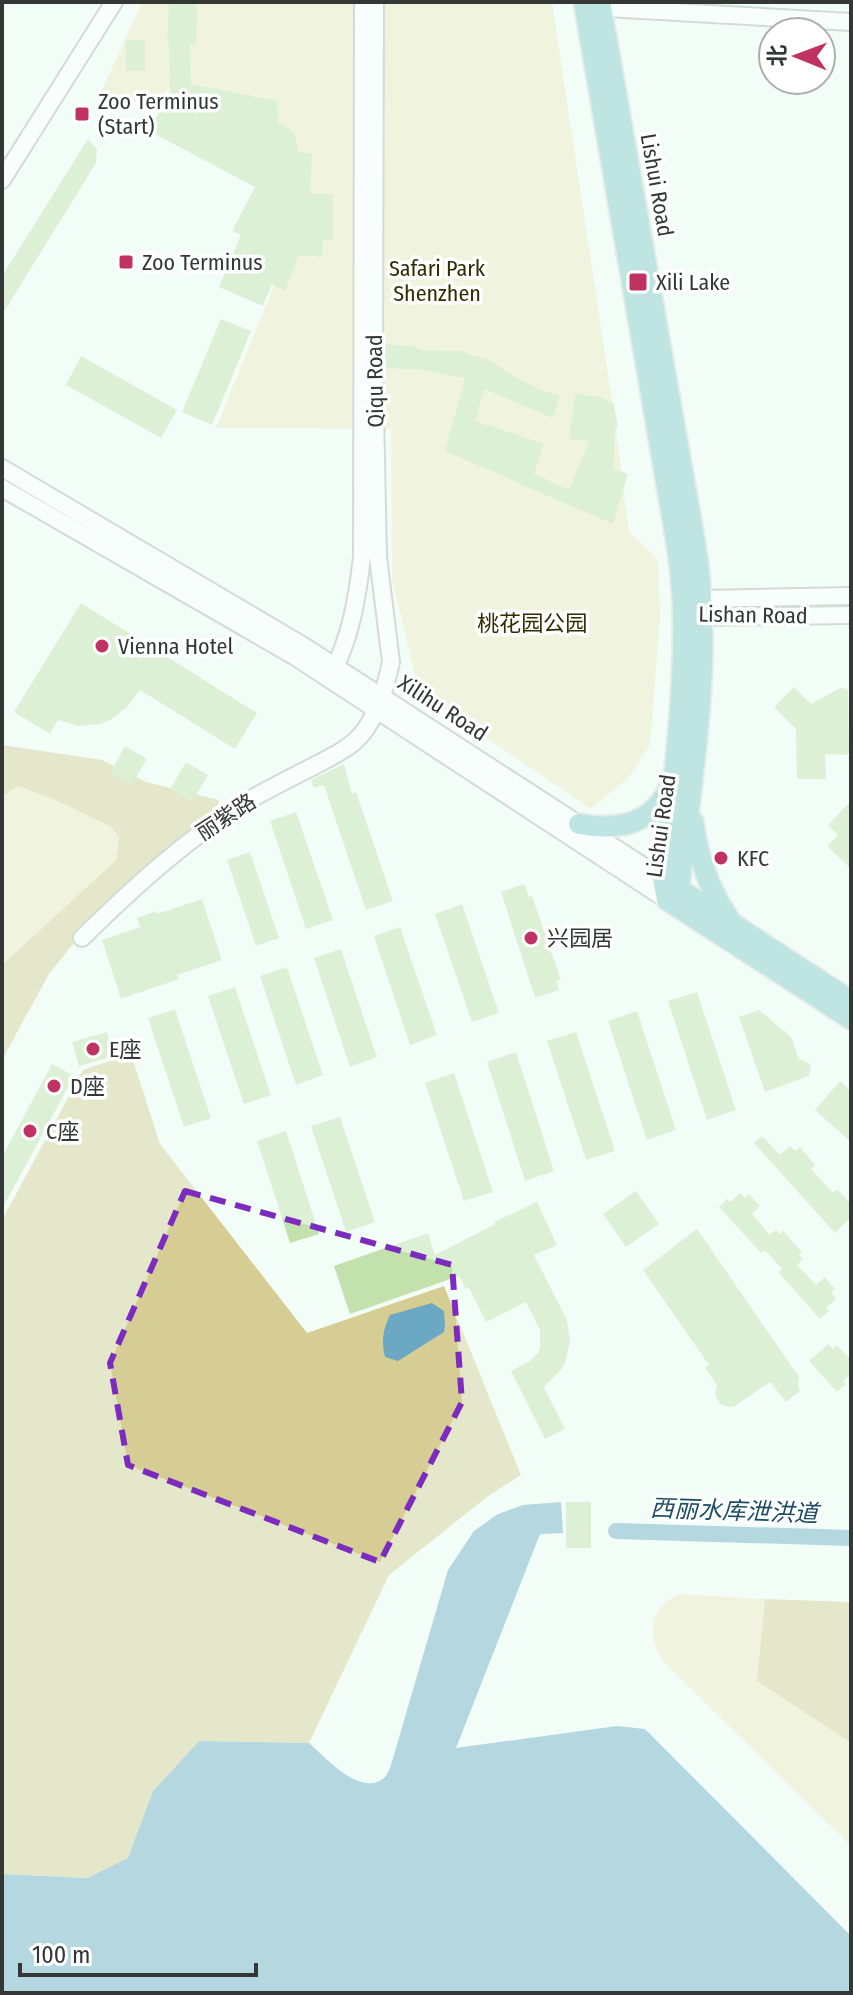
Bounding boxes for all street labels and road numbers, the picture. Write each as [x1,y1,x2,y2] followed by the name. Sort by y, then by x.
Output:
[635,131,679,239] street label: Lishui Road
[361,334,389,428] street label: Qiqu Road
[698,601,808,629] street label: Lishan Road
[393,669,493,747] street label: Xilihu Road
[640,773,682,879] street label: Lishui Road
[191,788,261,846] street label: 丽紫路

